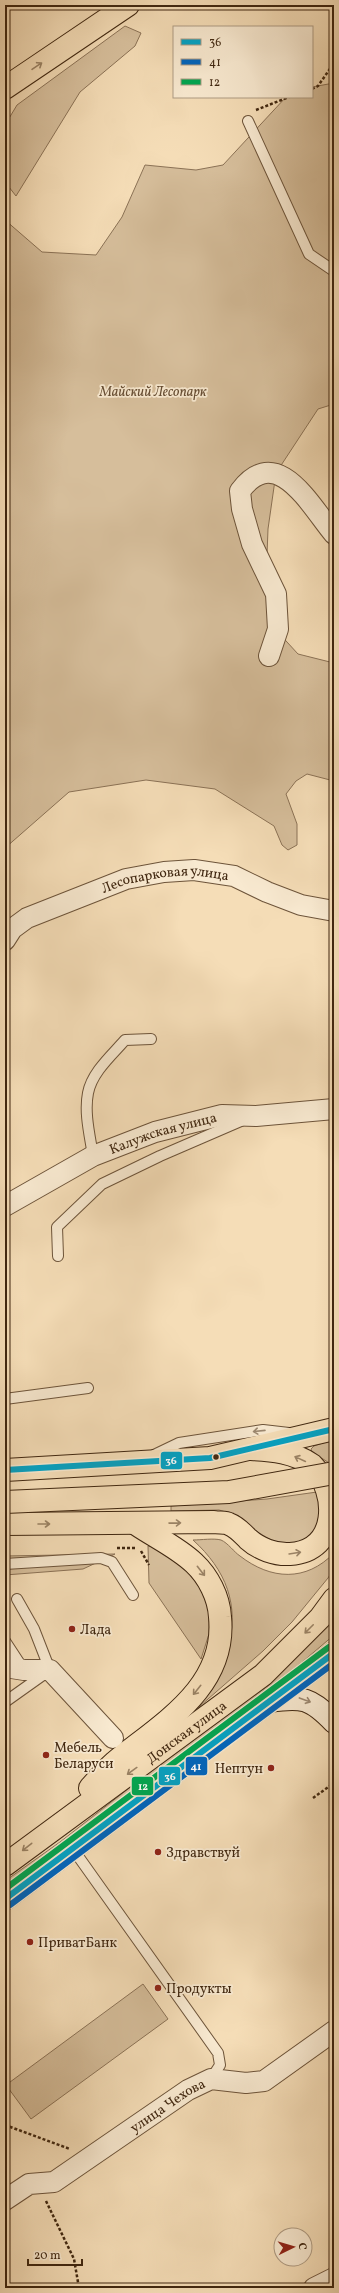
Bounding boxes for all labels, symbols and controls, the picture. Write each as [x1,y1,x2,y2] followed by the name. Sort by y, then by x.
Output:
[173,26,313,98] legend
[209,35,221,51] text: 36
[209,55,221,71] text: 41
[32,62,43,70] one-way arrow
[209,75,220,91] text: 12
[99,383,207,402] park label: Майский Лесопарк
[99,862,230,899] street label: Лесопарковая улица
[107,1109,219,1160] street label: Калужская улица
[253,1427,266,1435] one-way arrow
[160,1451,183,1470] line badge: 36
[211,1452,221,1462] unlabelled marker
[165,1454,177,1469] text: 36
[294,1455,306,1462] one-way arrow
[37,1520,50,1528] one-way arrow
[168,1520,181,1527] one-way arrow
[288,1549,301,1557] one-way arrow
[197,1566,205,1577] one-way arrow
[80,1621,111,1640] place label: Лада
[67,1624,77,1634] marker: Лада
[304,1624,314,1634] one-way arrow
[193,1685,202,1696] one-way arrow
[143,1697,231,1769] street label: Донская улица
[299,1697,311,1705] one-way arrow
[54,1739,114,1774] place label: Мебель Беларуси
[41,1750,51,1760] marker: Мебель Беларуси
[185,1756,208,1776] line badge: 41
[190,1760,202,1775] text: 41
[215,1760,263,1779] place label: Нептун
[266,1763,276,1773] marker: Нептун
[126,1766,137,1775] one-way arrow
[158,1766,181,1786] line badge: 36
[164,1770,176,1785] text: 36
[131,1776,154,1796] line badge: 12
[138,1780,148,1795] text: 12
[22,1843,33,1852] one-way arrow
[166,1844,240,1863] place label: Здравствуй
[153,1847,163,1857] marker: Здравствуй
[38,1934,118,1953] place label: ПриватБанк
[25,1937,35,1947] marker: ПриватБанк
[166,1980,232,1999] place label: Продукты
[153,1983,163,1993] marker: Продукты
[127,2075,209,2138] street label: улица Чехова
[273,2227,313,2267] north arrow
[28,2241,82,2267] scale bar
[294,2242,309,2250] text: С
[34,2248,61,2264] text: 20 m

